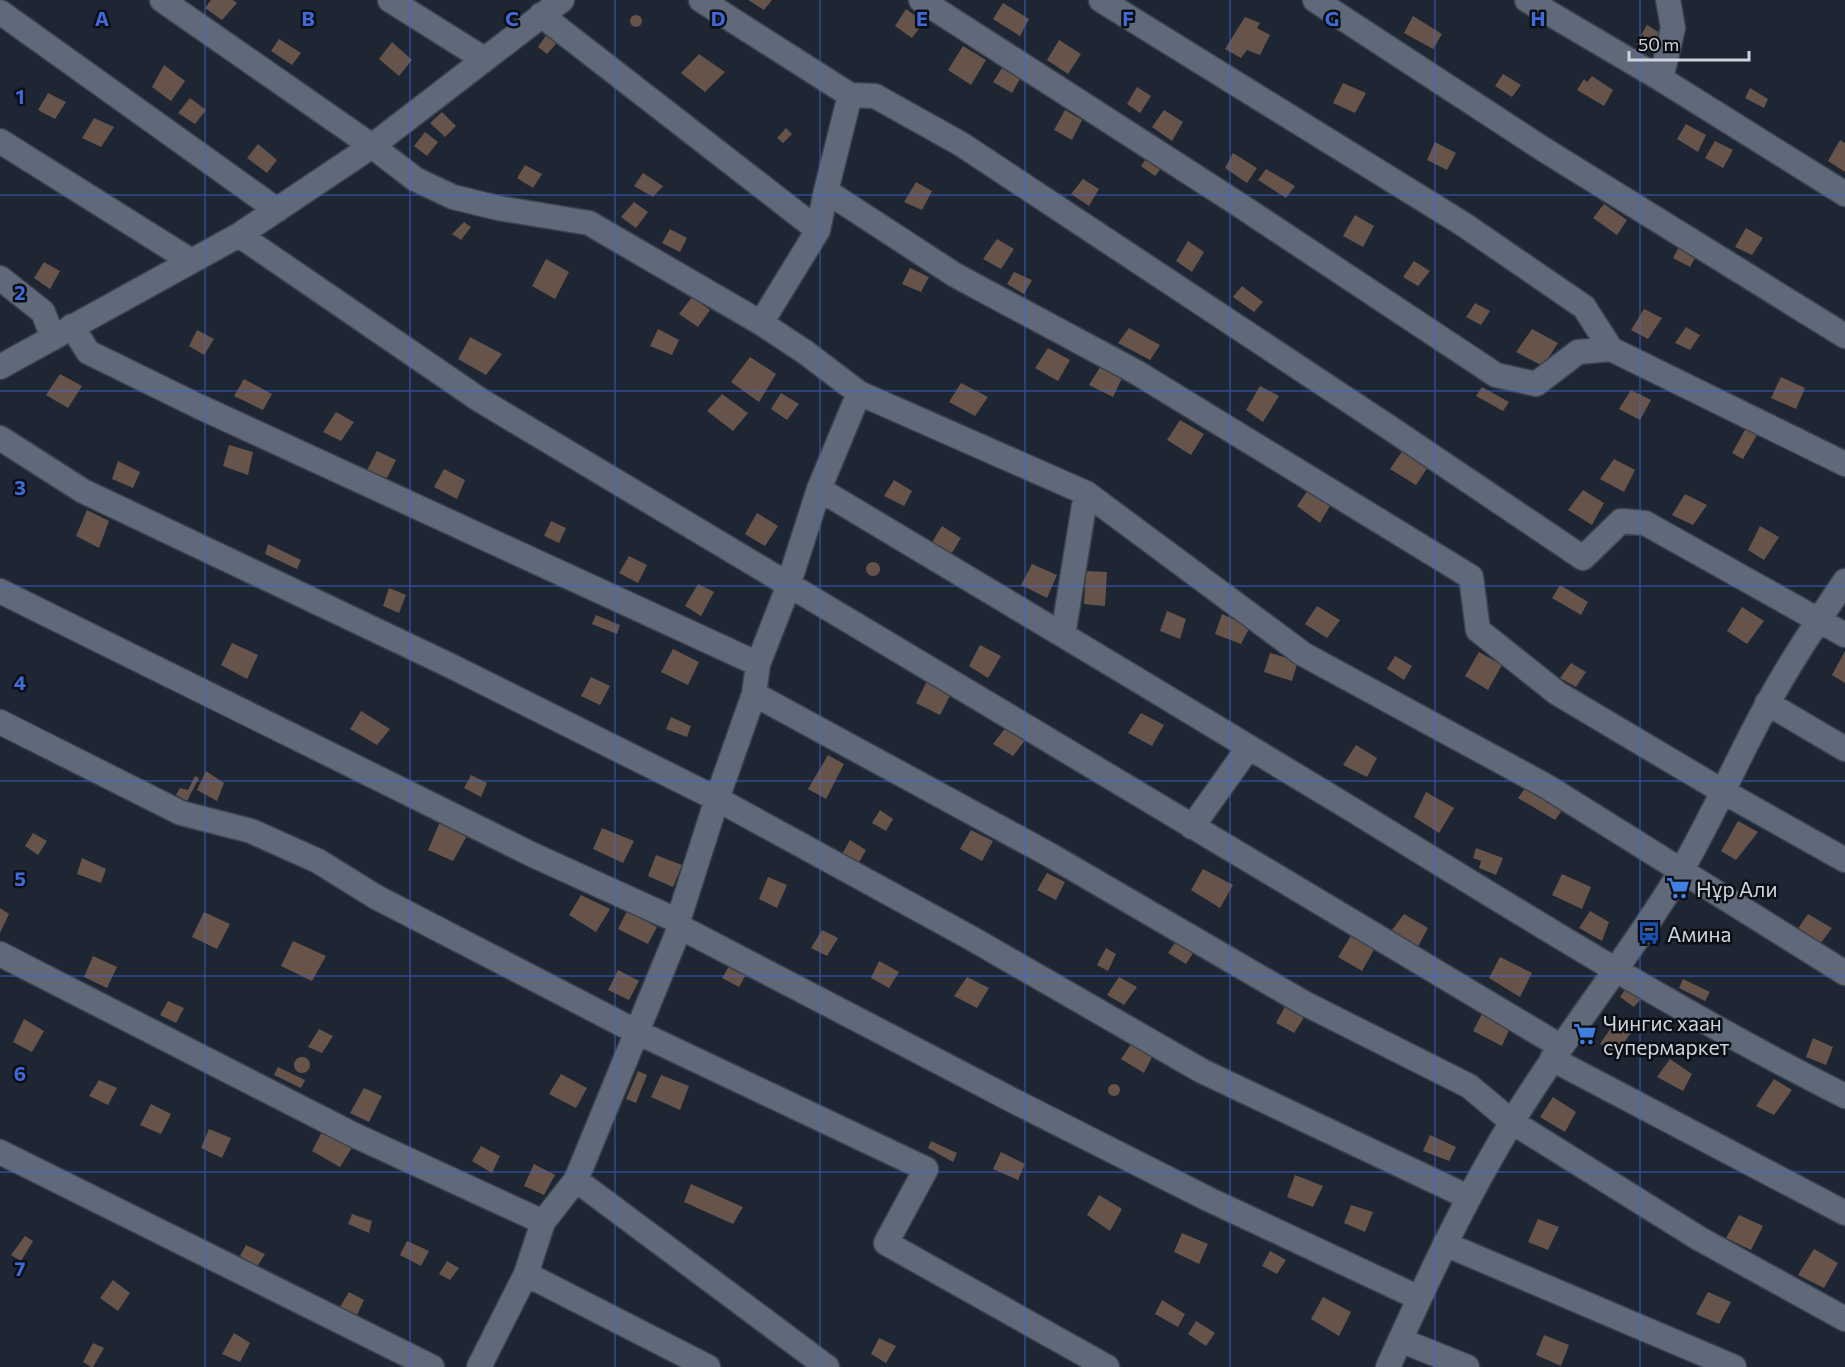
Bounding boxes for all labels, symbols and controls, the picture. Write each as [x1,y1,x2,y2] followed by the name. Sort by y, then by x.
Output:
[95,6,109,30] text: A
[301,6,315,30] text: B
[505,6,519,30] text: C
[711,6,725,30] text: D
[916,6,928,30] text: E
[1122,6,1134,30] text: F
[1325,6,1339,30] text: G
[1531,6,1546,30] text: H
[1629,24,1749,62] scale bar
[1638,33,1679,55] text: 50 m
[15,84,25,108] text: 1
[14,280,26,304] text: 2
[14,475,26,499] text: 3
[14,670,26,694] text: 4
[14,866,26,890] text: 5
[1665,875,1691,901] supermarket icon: Нұр Али
[1696,876,1777,901] place label: Нұр Али
[1636,920,1662,946] bus stop icon: Амина
[1667,921,1731,946] place label: Амина
[1603,1010,1730,1059] place label: Чингис хаан супермаркет
[1572,1021,1598,1047] supermarket icon: Чингис хаан супермаркет
[14,1061,26,1085] text: 6
[15,1256,26,1280] text: 7

